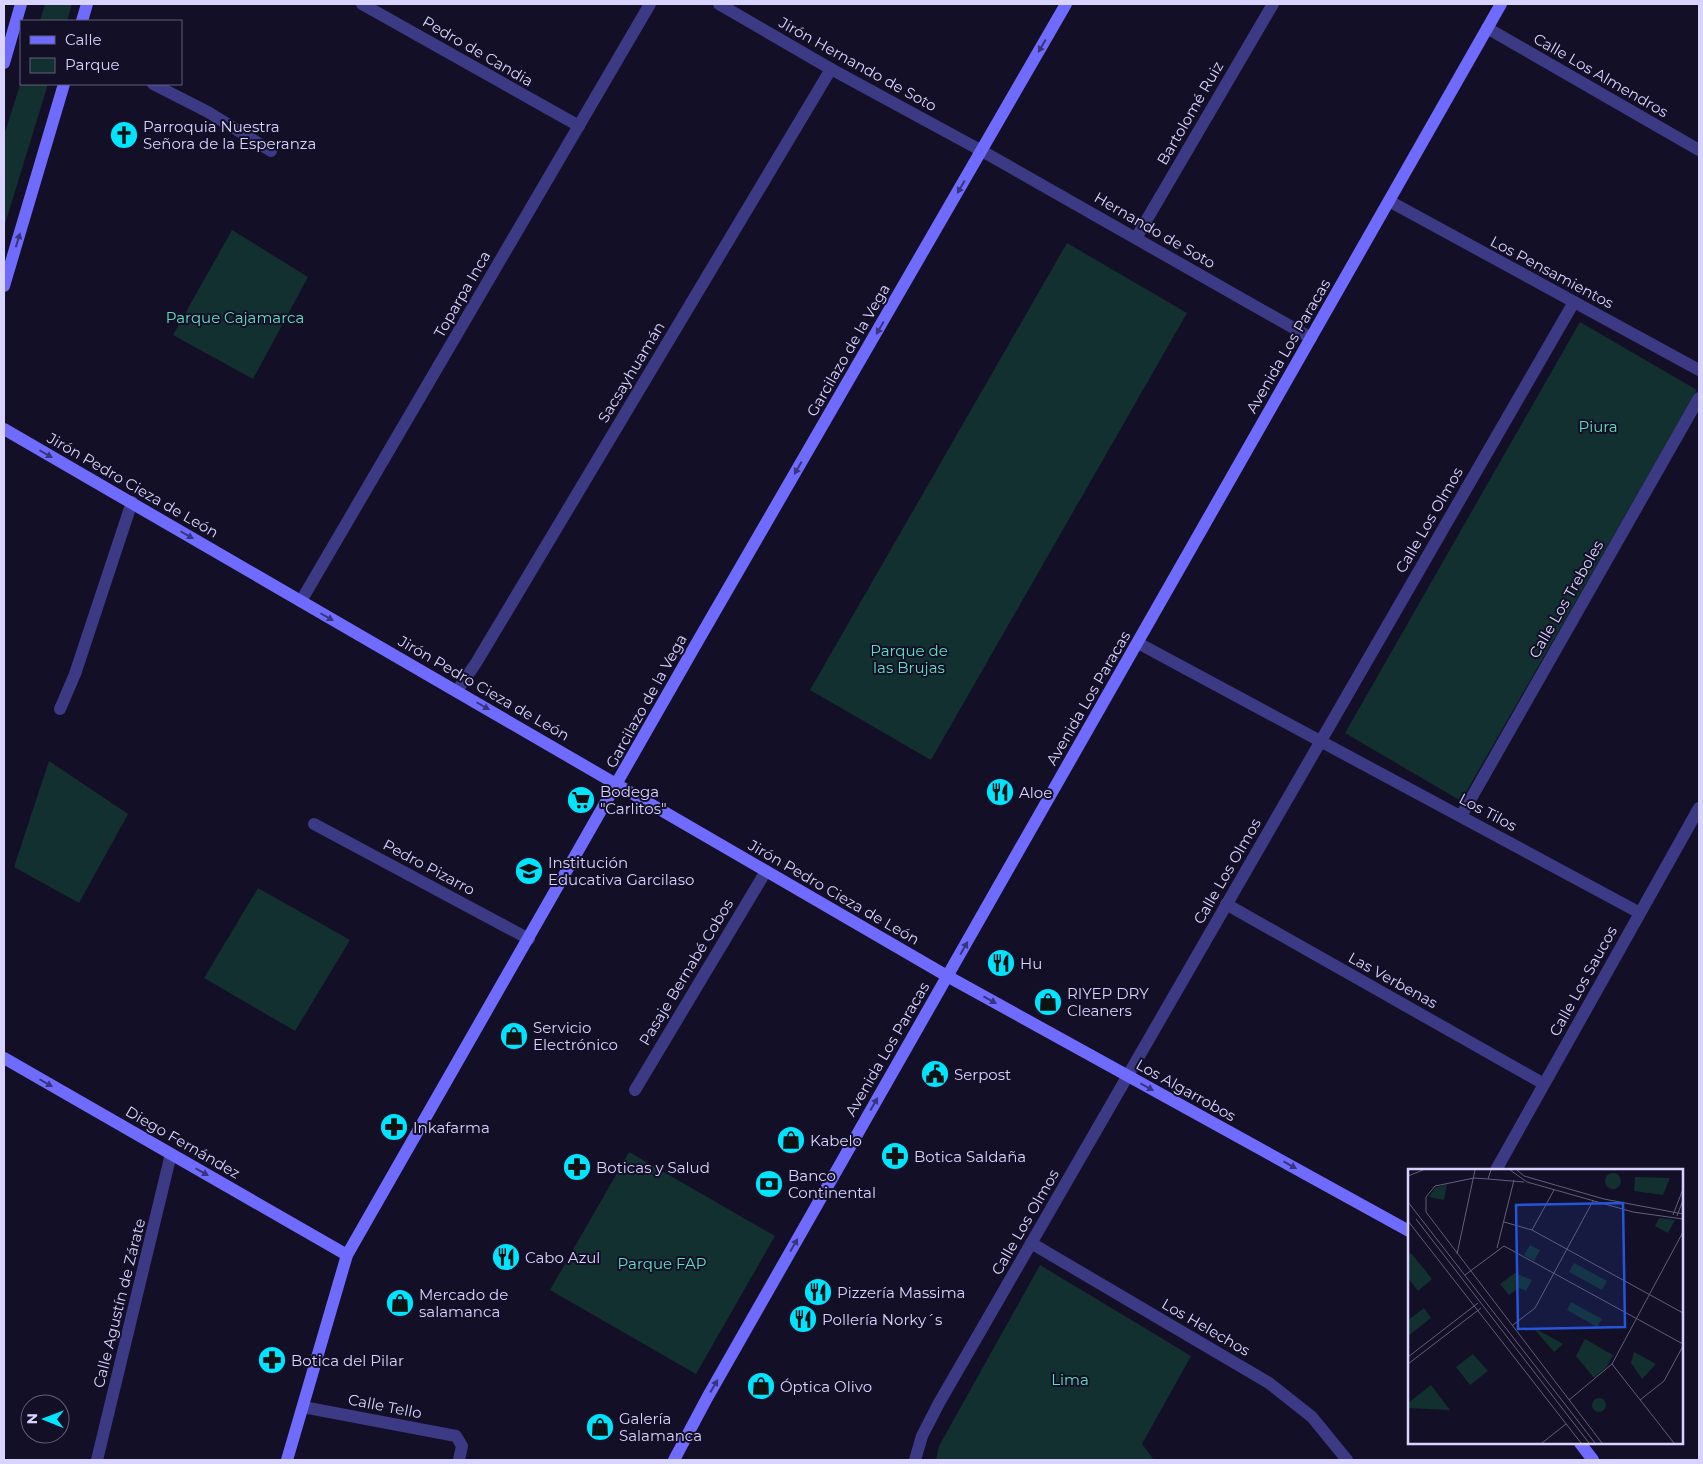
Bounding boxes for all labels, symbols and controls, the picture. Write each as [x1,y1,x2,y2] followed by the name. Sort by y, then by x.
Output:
[419,12,537,90] street label: Pedro de Candia
[775,12,940,115] street label: Jirón Hernando de Soto
[20,20,182,85] legend
[1530,29,1672,121] street label: Calle Los Almendros
[65,30,102,49] text: Calle
[1038,39,1046,53] one-way arrow
[65,55,120,74] text: Parque
[1153,57,1228,168] street label: Bartolomé Ruiz
[143,117,316,153] place label: Parroquia Nuestra Señora de la Esperanza
[109,120,139,150] church icon: Parroquia Nuestra Señora de la Esperanza
[957,180,966,194] one-way arrow
[1091,188,1219,272] street label: Hernando de Soto
[1487,231,1617,313] street label: Los Pensamientos
[14,232,22,247] one-way arrow
[430,247,494,341] street label: Toparpa Inca
[1242,275,1334,417] street label: Avenida Los Paracas
[802,280,894,420] street label: Garcilazo de la Vega
[166,308,304,327] park label: Parque Cajamarca
[593,318,669,426] street label: Sacsayhuamán
[875,321,884,334] one-way arrow
[1578,417,1618,436] park label: Piura
[43,428,222,542] street label: Jirón Pedro Cieza de León
[40,449,53,458] one-way arrow
[794,462,803,475] one-way arrow
[1391,464,1467,576] street label: Calle Los Olmos
[180,530,193,539] one-way arrow
[1524,537,1608,661] street label: Calle Los Treboles
[321,612,334,621] one-way arrow
[1042,627,1134,769] street label: Avenida Los Paracas
[394,631,573,745] street label: Jirón Pedro Cieza de León
[601,631,691,771] street label: Garcilazo de la Vega
[870,641,948,677] park label: Parque de las Brujas
[477,702,490,711] one-way arrow
[985,777,1015,807] restaurant icon: Aloe
[600,782,667,818] place label: Bodega "Carlitos"
[1019,783,1052,802] place label: Aloe
[566,785,596,815] supermarket icon: Bodega "Carlitos"
[1456,789,1520,835] street label: Los Tilos
[1189,815,1265,927] street label: Calle Los Olmos
[380,835,478,899] street label: Pedro Pizarro
[744,835,923,949] street label: Jirón Pedro Cieza de León
[548,853,694,889] place label: Institución Educativa Garcilaso
[514,856,544,886] school or university icon: Institución Educativa Garcilaso
[635,895,737,1049] street label: Pasaje Bernabé Cobos
[1545,923,1621,1039] street label: Calle Los Saucos
[959,941,968,954] one-way arrow
[986,948,1016,978] restaurant icon: Hu
[1345,948,1441,1012] street label: Las Verbenas
[1020,954,1042,973] place label: Hu
[841,978,933,1120] street label: Avenida Los Paracas
[1067,984,1149,1020] place label: RIYEP DRY Cleaners
[1033,987,1063,1017] shop icon: RIYEP DRY Cleaners
[983,996,997,1004] one-way arrow
[533,1018,618,1054] place label: Servicio Electrónico
[499,1021,529,1051] shop icon: Servicio Electrónico
[1133,1055,1239,1125] street label: Los Algarrobos
[920,1059,950,1089] public building icon: Serpost
[954,1065,1011,1084] place label: Serpost
[39,1078,53,1087] one-way arrow
[1140,1083,1155,1091] one-way arrow
[870,1097,879,1111] one-way arrow
[122,1101,244,1183] street label: Diego Fernández
[379,1112,409,1142] pharmacy icon: Inkafarma
[413,1118,490,1137] place label: Inkafarma
[776,1125,806,1155] shop icon: Kabelo
[810,1131,862,1150] place label: Kabelo
[880,1141,910,1171] pharmacy icon: Botica Saldaña
[914,1147,1026,1166] place label: Botica Saldaña
[562,1152,592,1182] pharmacy icon: Boticas y Salud
[596,1158,710,1177] place label: Boticas y Salud
[1283,1161,1296,1170] one-way arrow
[788,1166,876,1202] place label: Banco Continental
[987,1166,1063,1278] street label: Calle Los Olmos
[195,1168,210,1176] one-way arrow
[754,1169,784,1199] bank icon: Banco Continental
[1408,1169,1683,1444] inset map
[89,1216,149,1390] street label: Calle Agustín de Zárate
[790,1238,798,1253] one-way arrow
[491,1242,521,1272] restaurant icon: Cabo Azul
[525,1248,600,1267] place label: Cabo Azul
[618,1254,707,1273] park label: Parque FAP
[803,1277,833,1307] restaurant icon: Pizzería Massima
[837,1283,965,1302] place label: Pizzería Massima
[419,1285,508,1321] place label: Mercado de salamanca
[385,1288,415,1318] shop icon: Mercado de salamanca
[1158,1294,1254,1360] street label: Los Helechos
[788,1304,818,1334] restaurant icon: Pollería Norky´s
[822,1310,942,1329] place label: Pollería Norky´s
[257,1345,287,1375] pharmacy icon: Botica del Pilar
[291,1351,404,1370] place label: Botica del Pilar
[1051,1370,1089,1389] park label: Lima
[746,1371,776,1401] shop icon: Óptica Olivo
[780,1377,872,1396] place label: Óptica Olivo
[709,1380,718,1393] one-way arrow
[346,1390,424,1422] street label: Calle Tello
[20,1394,70,1444] north arrow
[619,1409,702,1445] place label: Galería Salamanca
[585,1412,615,1442] shop icon: Galería Salamanca
[23,1413,41,1425] text: N

